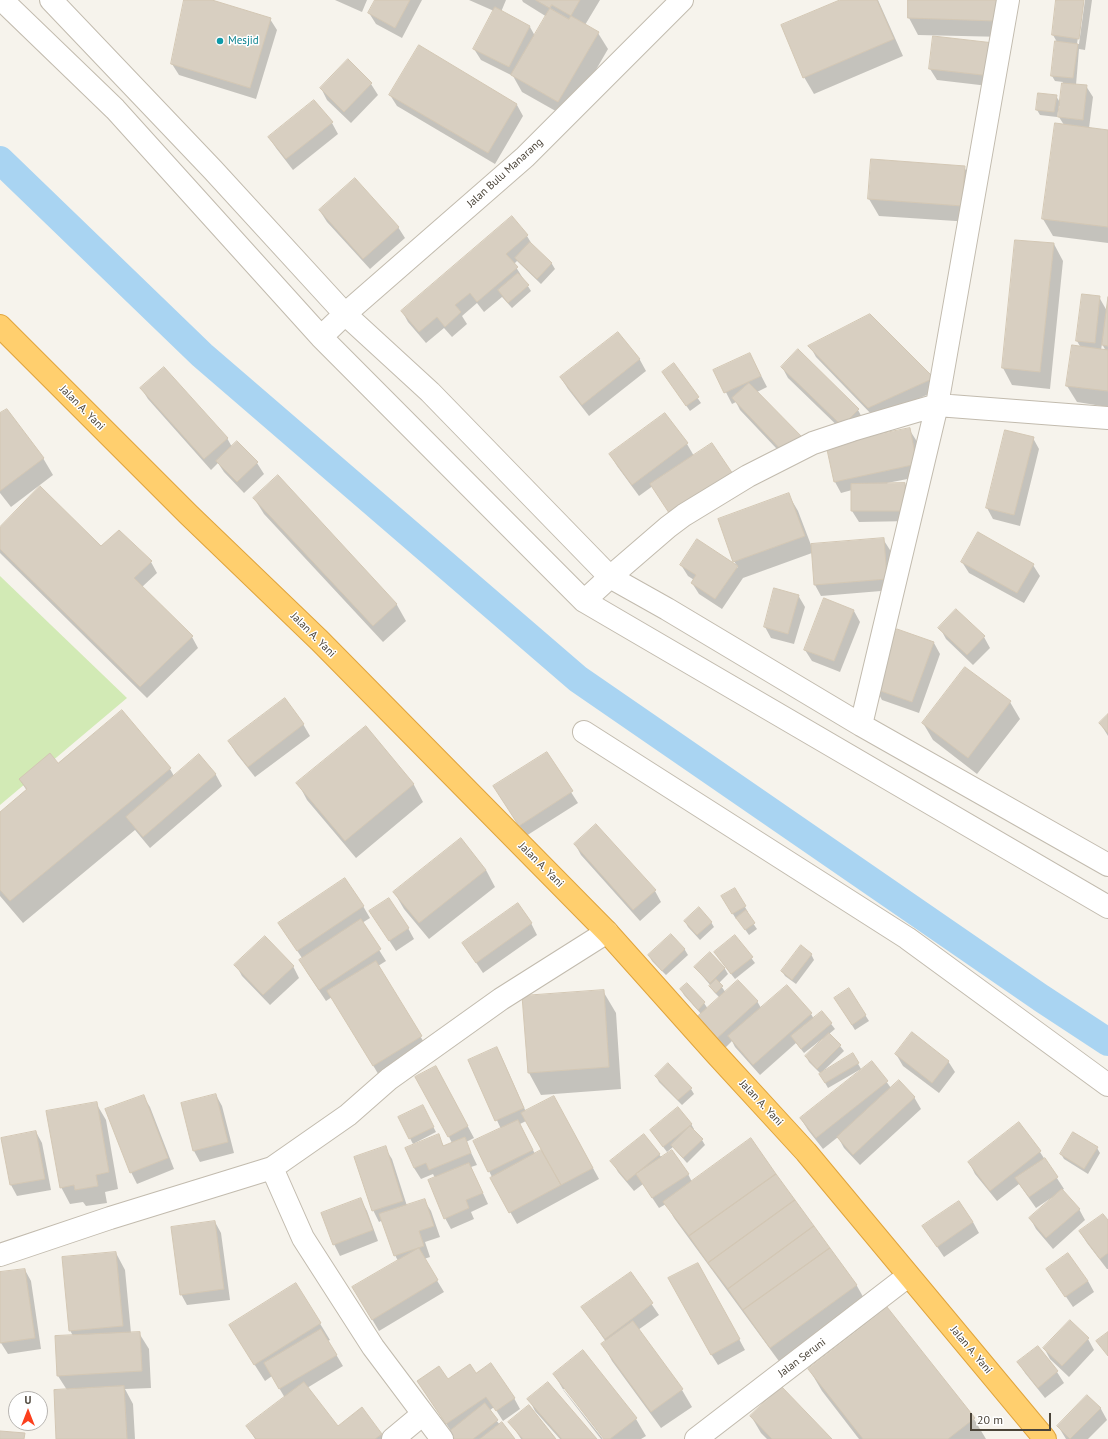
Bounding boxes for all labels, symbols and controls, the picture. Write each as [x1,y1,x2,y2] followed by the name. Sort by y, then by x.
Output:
[228,34,259,48] place label: Mesjid
[215,36,225,46] marker: Mesjid
[464,135,546,211] street label: Jalan Bulu Manarang
[57,383,107,433] street label: Jalan A. Yani
[288,610,338,660] street label: Jalan A. Yani
[516,840,566,890] street label: Jalan A. Yani
[736,1077,786,1129] street label: Jalan A. Yani
[947,1324,995,1376] street label: Jalan A. Yani
[776,1336,828,1380] street label: Jalan Seruni
[8,1391,48,1431] north arrow
[25,1393,31,1407] text: U
[972,1405,1053,1431] scale bar
[977,1412,1003,1427] text: 20 m

